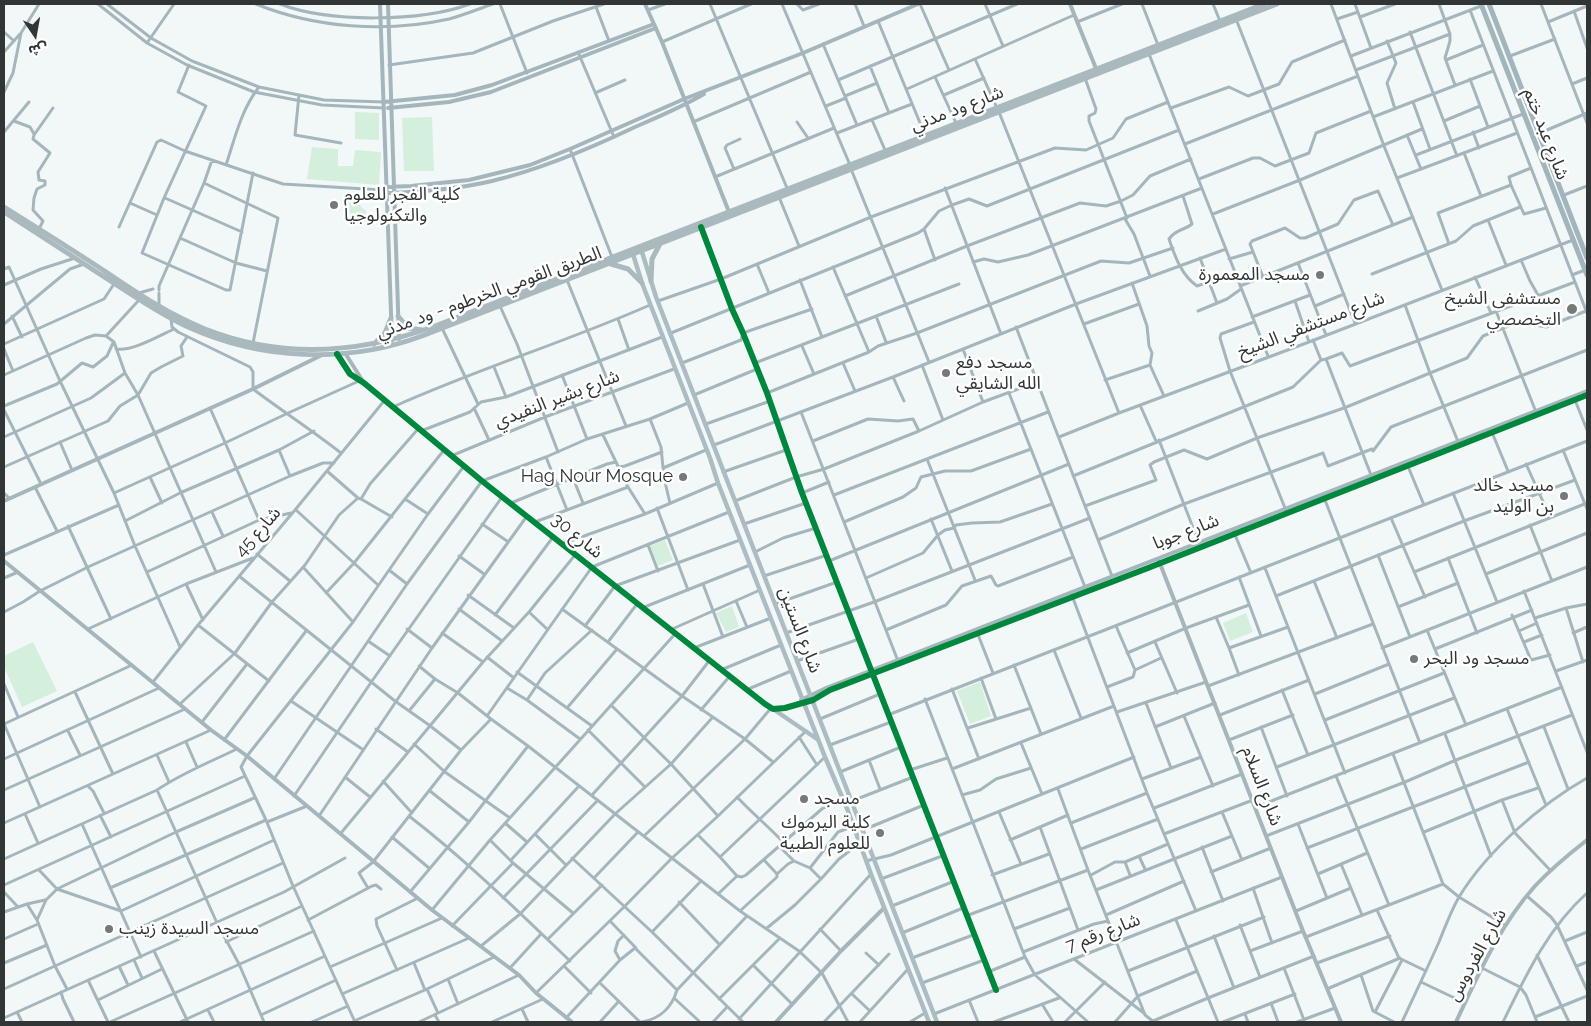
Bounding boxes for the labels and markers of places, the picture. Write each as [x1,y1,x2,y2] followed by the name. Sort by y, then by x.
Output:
[344,184,460,226] place label: كلية الفجر للعلوم والتكنولوجيا
[328,199,340,211] marker: كلية الفجر للعلوم والتكنولوجيا
[1199,264,1310,286] place label: مسجد المعمورة
[1314,269,1326,281] marker: مسجد المعمورة
[1445,288,1561,330] place label: مستشفى الشيخ التخصصي
[1565,302,1579,316] marker: مستشفى الشيخ التخصصي
[956,352,1041,394] place label: مسجد دفع الله الشايقي
[940,367,952,379] marker: مسجد دفع الله الشايقي
[521,466,673,488] place label: Hag Nour Mosque
[677,471,689,483] marker: Hag Nour Mosque
[1474,475,1554,518] place label: مسجد خالد بن الوليد
[1558,490,1570,502] marker: مسجد خالد بن الوليد
[1424,648,1529,670] place label: مسجد ود البحر
[1408,653,1420,665] marker: مسجد ود البحر
[814,788,860,810] place label: مسجد
[798,793,810,805] marker: مسجد
[780,812,870,854] place label: كلية اليرموك للعلوم الطبية
[874,827,886,839] marker: كلية اليرموك للعلوم الطبية
[119,918,259,940] place label: مسجد السيدة زينب
[103,923,115,935] marker: مسجد السيدة زينب

